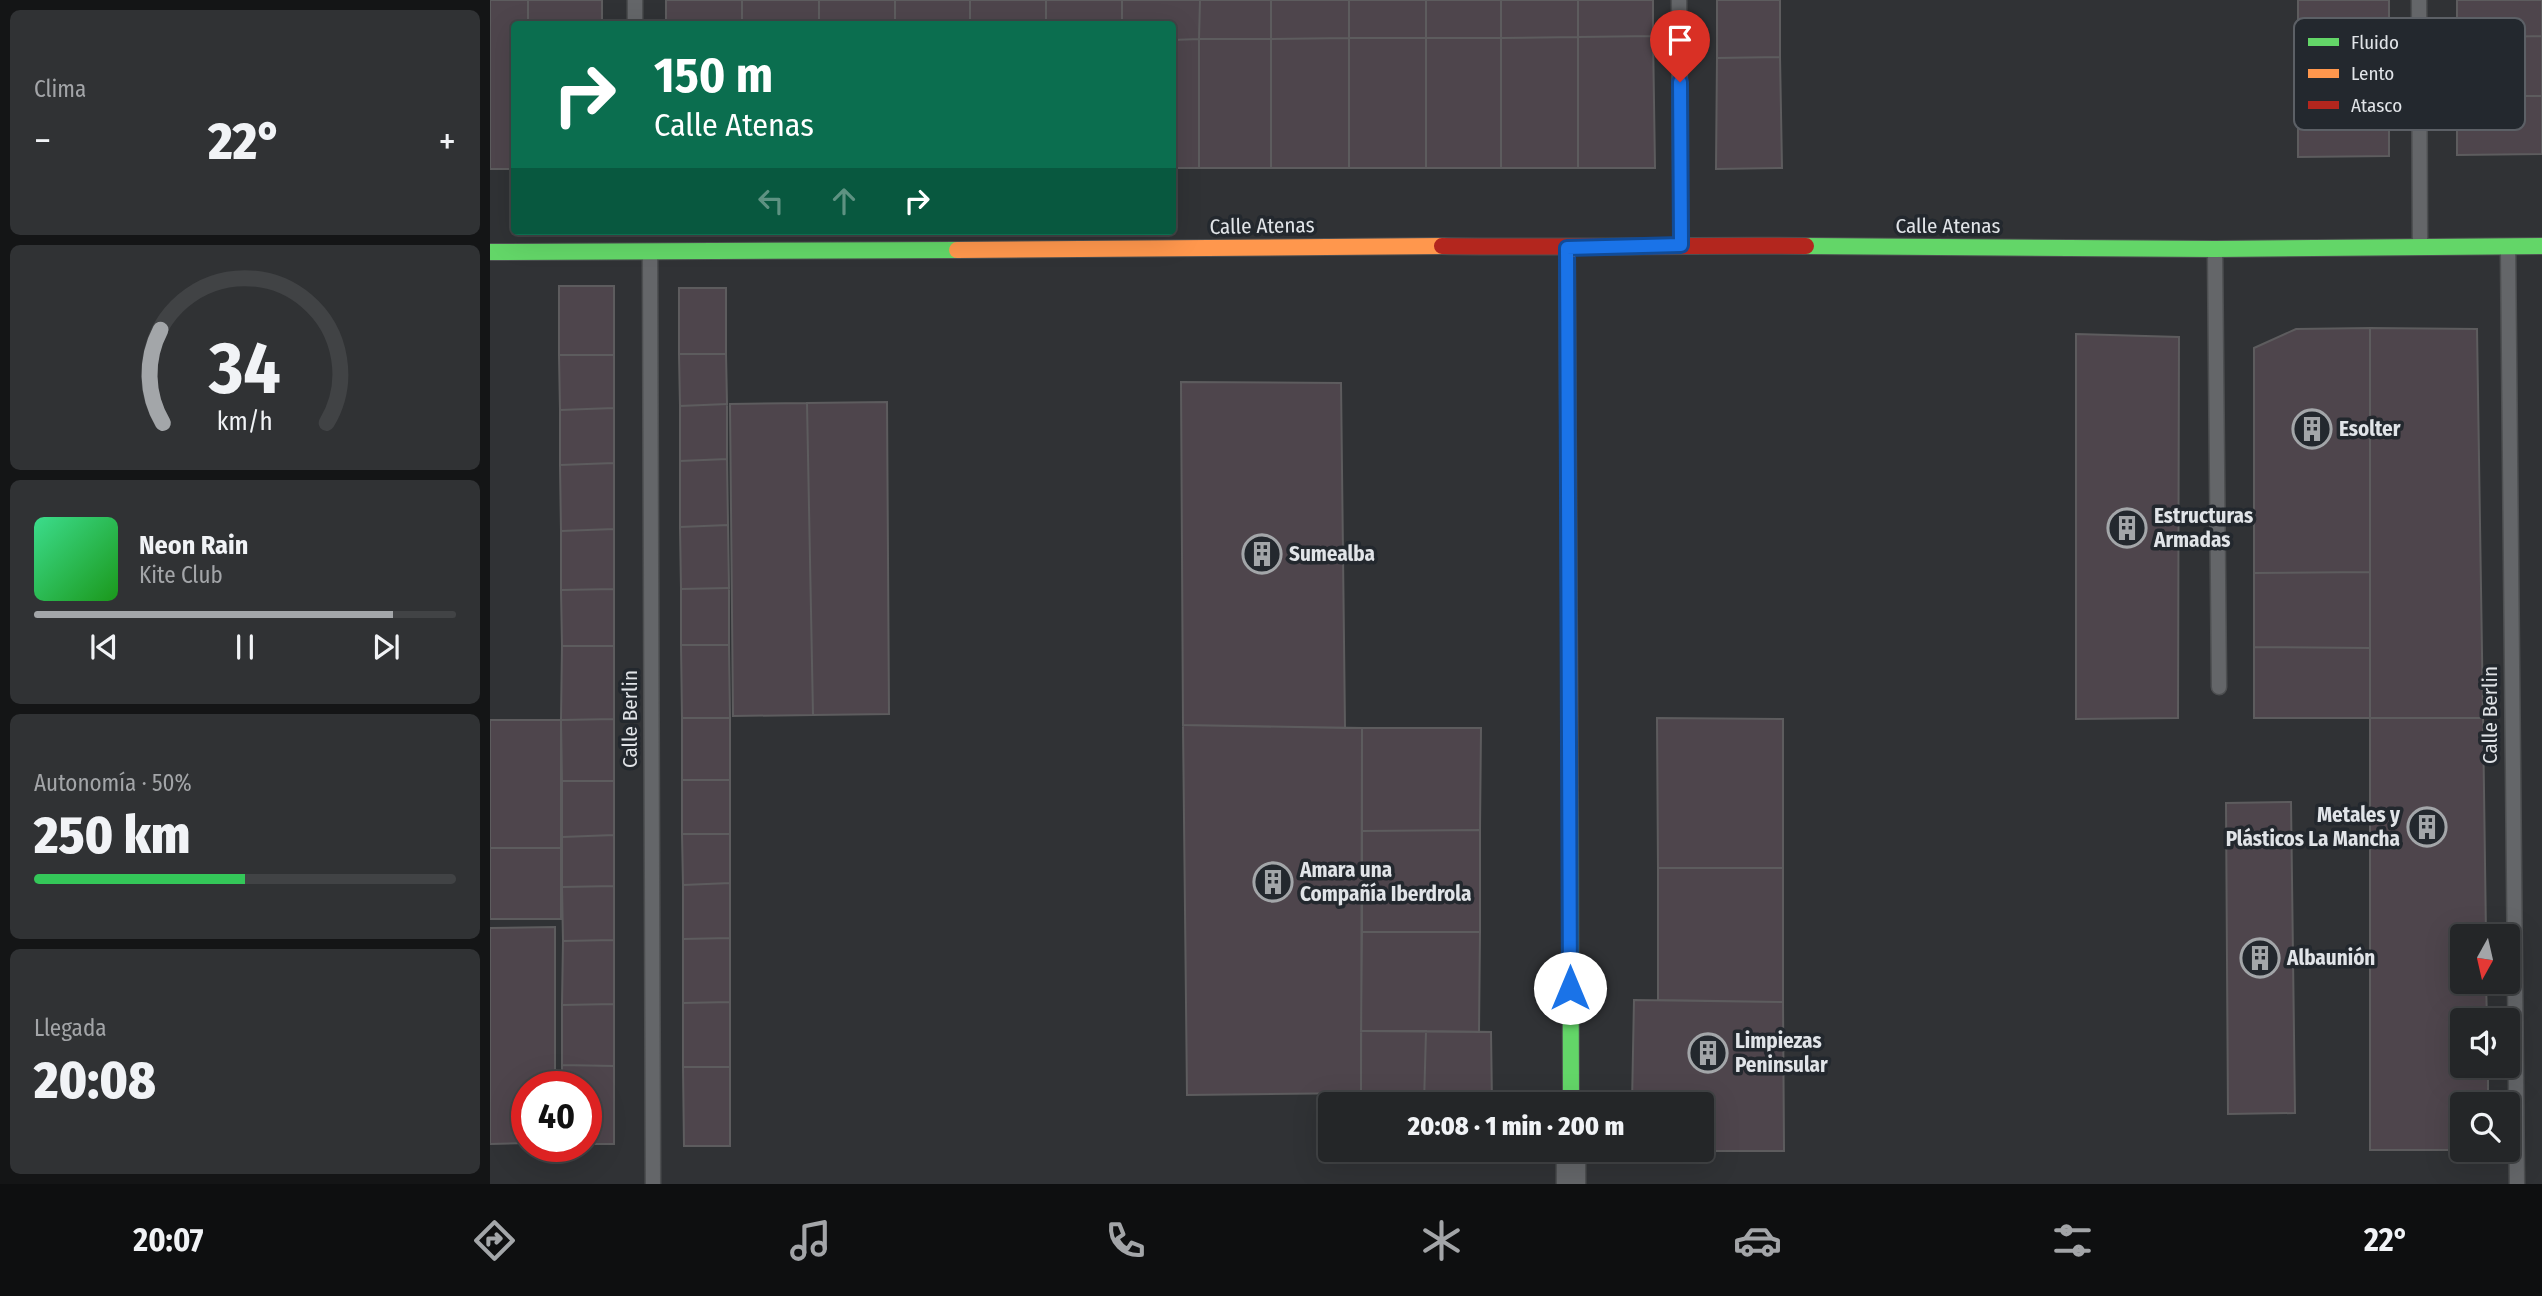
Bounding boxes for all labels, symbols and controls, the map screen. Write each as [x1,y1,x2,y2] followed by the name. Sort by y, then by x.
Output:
[1650,10,1710,82] pin
[2294,18,2525,130] legend
[1661,21,1699,59] icon: arrive
[2351,31,2399,54] text: Fluido
[654,46,773,105] text: 150 m
[539,49,630,140] icon: right
[2351,62,2394,85] text: Lento
[34,75,86,103] text: Clima
[2351,94,2402,117] text: Atasco
[654,106,814,144] text: Calle Atenas
[208,110,282,173] text: 22°
[34,118,51,164] text: −
[439,118,456,164] text: +
[752,182,790,220] icon: left
[825,182,863,220] icon: ahead
[898,182,936,220] icon: right
[1209,212,1315,240] street label: Calle Atenas
[1896,213,2001,239] street label: Calle Atenas
[208,326,281,413] text: 34
[217,407,273,437] text: km/h
[2291,408,2333,450] building icon: Esolter
[2339,416,2401,442] place label: Esolter
[2153,503,2253,553] place label: Estructuras Armadas
[2106,507,2148,549] building icon: Estructuras Armadas
[139,530,248,561] text: Neon Rain
[1241,533,1283,575] building icon: Sumealba
[1289,541,1375,567] place label: Sumealba
[139,561,223,589] text: Kite Club
[85,628,123,666] icon: previous
[226,628,264,666] icon: pause
[367,628,405,666] icon: next
[2477,666,2503,764] street label: Calle Berlin
[617,670,643,768] street label: Calle Berlin
[34,769,192,797] text: Autonomía · 50%
[2226,802,2401,852] place label: Metales y Plásticos La Mancha
[34,804,190,867] text: 250 km
[2406,806,2448,848] building icon: Metales y Plásticos La Mancha
[1299,857,1471,907] place label: Amara una Compañía Iberdrola
[1252,861,1294,903] building icon: Amara una Compañía Iberdrola
[2450,924,2520,994] north arrow
[2450,924,2520,1162] map controls
[2239,937,2281,979] building icon: Albaunión
[2286,945,2375,971] place label: Albaunión
[1533,951,1607,1025] position arrow
[2450,1008,2520,1078] button: sound
[34,1014,106,1042] text: Llegada
[1735,1028,1828,1078] place label: Limpiezas Peninsular
[1687,1032,1729,1074] building icon: Limpiezas Peninsular
[34,1049,156,1112] text: 20:08
[511,1071,602,1162] speed limit sign: 40
[2450,1092,2520,1162] button: search
[1408,1111,1624,1142] text: 20:08 · 1 min · 200 m
[470,1216,519,1265] icon: directions
[786,1216,835,1265] icon: music
[1101,1216,1150,1265] icon: phone
[1417,1216,1466,1265] icon: climate
[1733,1216,1782,1265] icon: car
[2048,1216,2097,1265] icon: filters
[133,1221,203,1259] text: 20:07
[2364,1221,2409,1259] text: 22°

